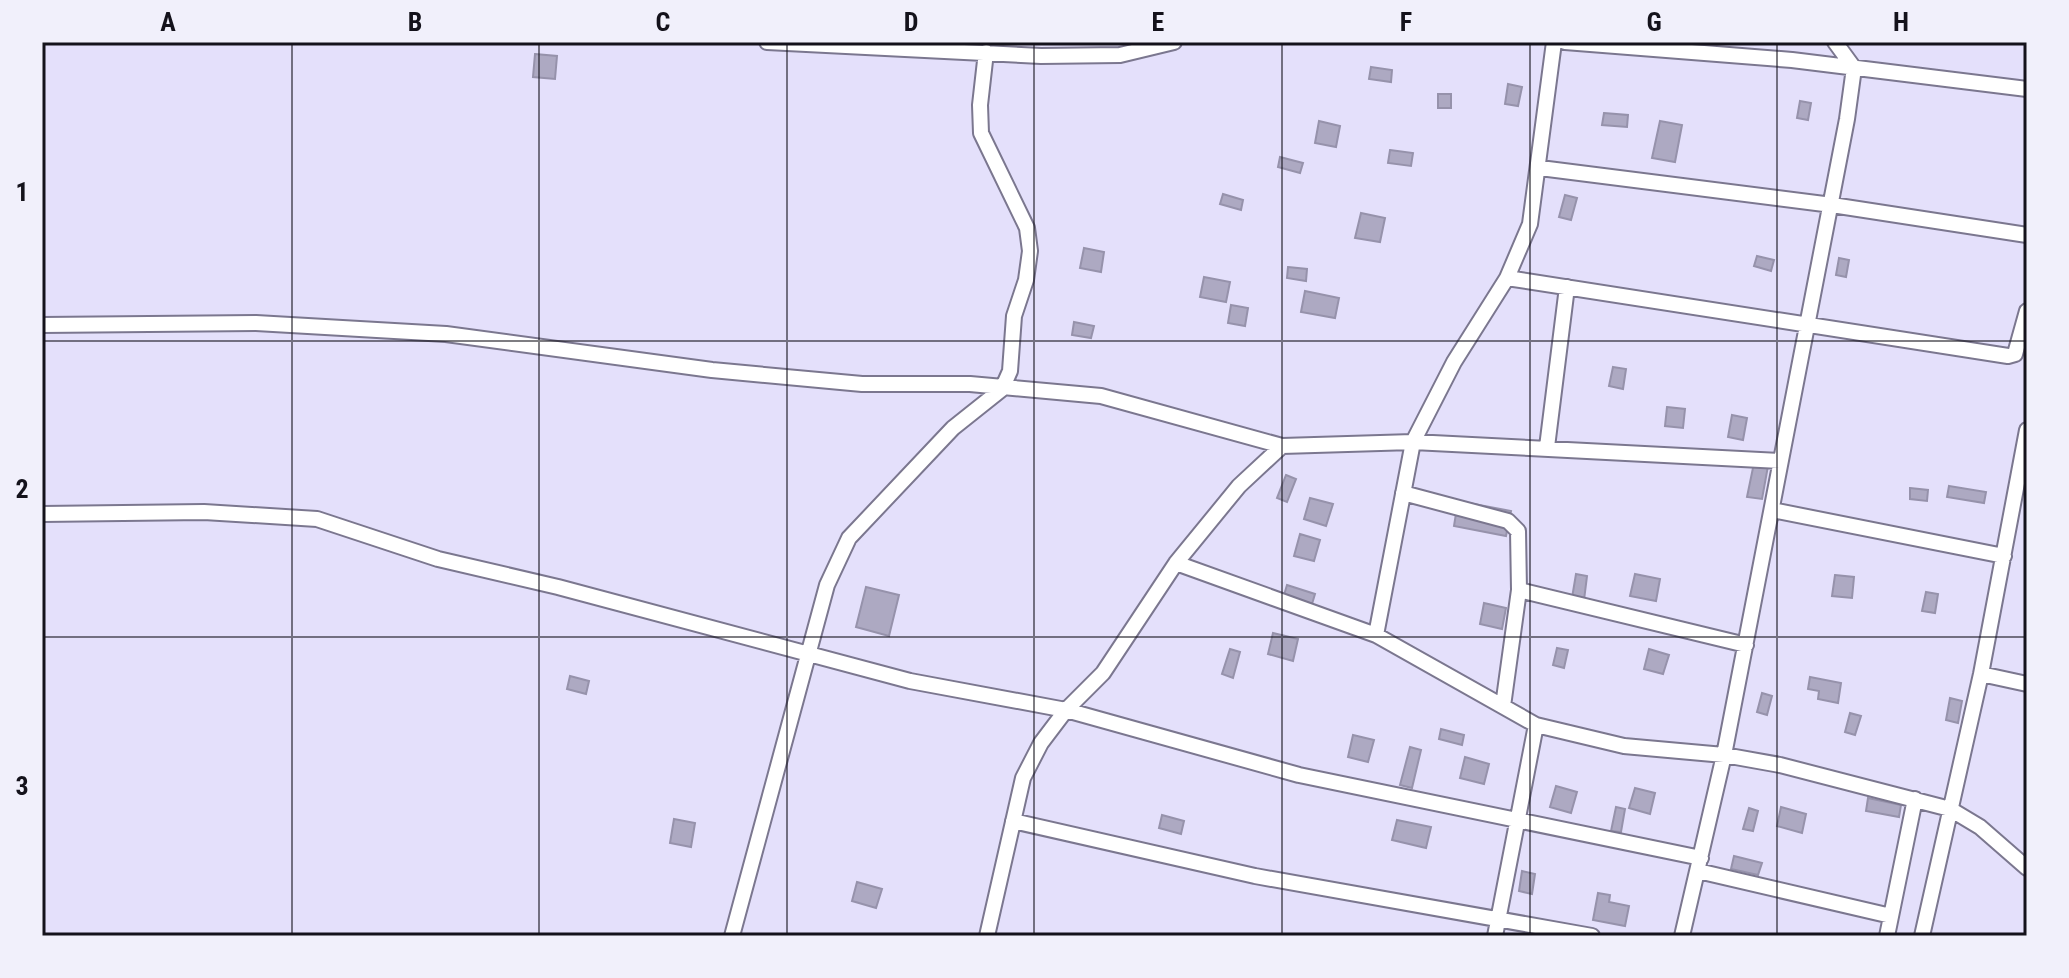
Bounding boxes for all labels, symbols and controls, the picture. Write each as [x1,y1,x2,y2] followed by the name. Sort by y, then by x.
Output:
[160,7,176,37] text: A
[408,7,422,37] text: B
[656,7,671,37] text: C
[904,7,918,37] text: D
[1152,7,1165,37] text: E
[1400,7,1412,37] text: F
[1646,7,1662,37] text: G
[1893,7,1909,37] text: H
[15,177,29,207] text: 1
[15,474,29,504] text: 2
[15,771,29,801] text: 3

